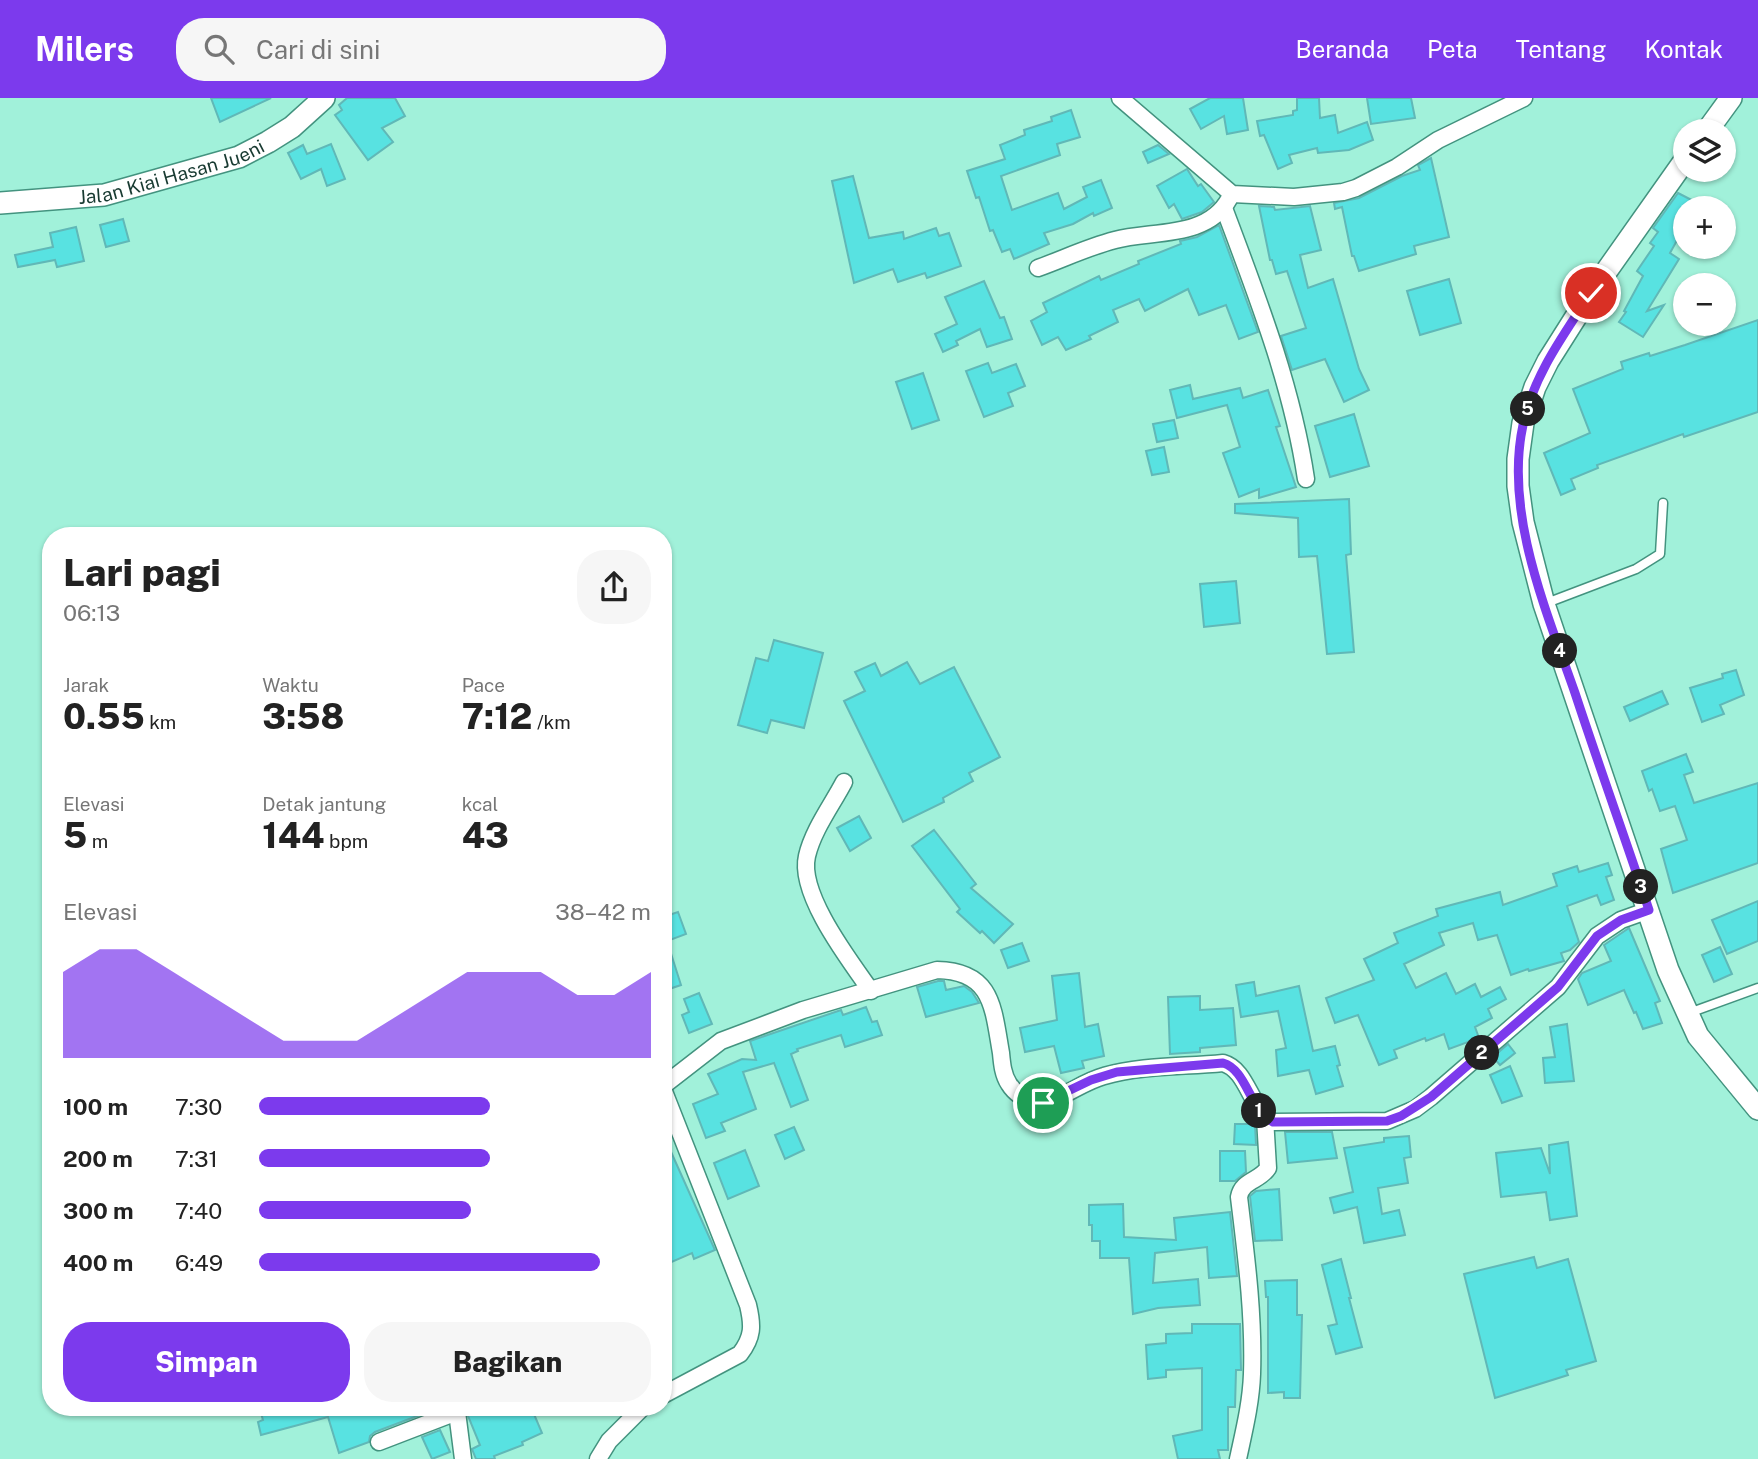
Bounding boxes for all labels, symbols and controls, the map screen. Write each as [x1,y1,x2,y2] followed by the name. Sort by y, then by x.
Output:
[176,18,666,81] search box
[35,30,134,68] text: Milers
[200,30,238,68] icon: search
[256,34,380,65] text: Cari di sini
[1295,35,1389,63] text: Beranda
[1427,35,1478,63] text: Peta
[1516,35,1606,63] text: Tentang
[1644,35,1723,63] text: Kontak
[1673,119,1736,336] map controls
[1673,119,1736,182] button: layers
[78,135,268,208] street label: Jalan Kiai Hasan Jueni
[1673,196,1736,259] button: +
[1561,263,1621,323] pin
[1673,273,1736,336] button: −
[1572,274,1610,312] icon: check
[1510,392,1546,426] pin: 5
[1521,397,1534,419] text: 5
[63,550,221,595] text: Lari pagi
[577,550,651,624] button: share
[63,599,120,626] text: 06:13
[1542,634,1578,668] pin: 4
[1553,639,1566,661] text: 4
[63,674,109,696] text: Jarak
[262,674,319,696] text: Waktu
[462,674,505,696] text: Pace
[63,696,145,737] text: 0.55
[262,696,344,737] text: 3:58
[462,696,532,737] text: 7:12
[145,711,176,733] text: km
[532,711,571,733] text: /km
[63,793,124,815] text: Elevasi
[262,793,386,815] text: Detak jantung
[462,793,498,815] text: kcal
[63,815,87,856] text: 5
[262,815,325,856] text: 144
[462,815,509,856] text: 43
[87,830,108,852] text: m
[325,830,368,852] text: bpm
[1624,870,1658,904] pin: 3
[1634,875,1647,897] text: 3
[63,898,137,925] text: Elevasi
[555,898,651,925] text: 38–42 m
[1464,1035,1500,1070] pin: 2
[1475,1041,1488,1063] text: 2
[1013,1073,1073,1133] pin
[1024,1084,1062,1122] icon: arrive
[63,1093,128,1120] text: 100 m
[175,1093,222,1120] text: 7:30
[1242,1094,1276,1128] pin: 1
[1254,1099,1263,1121] text: 1
[63,1145,133,1172] text: 200 m
[175,1145,218,1172] text: 7:31
[63,1197,134,1224] text: 300 m
[175,1197,222,1224] text: 7:40
[63,1249,133,1276] text: 400 m
[175,1249,223,1276] text: 6:49
[63,1322,350,1402] button: Simpan
[364,1322,651,1402] button: Bagikan

